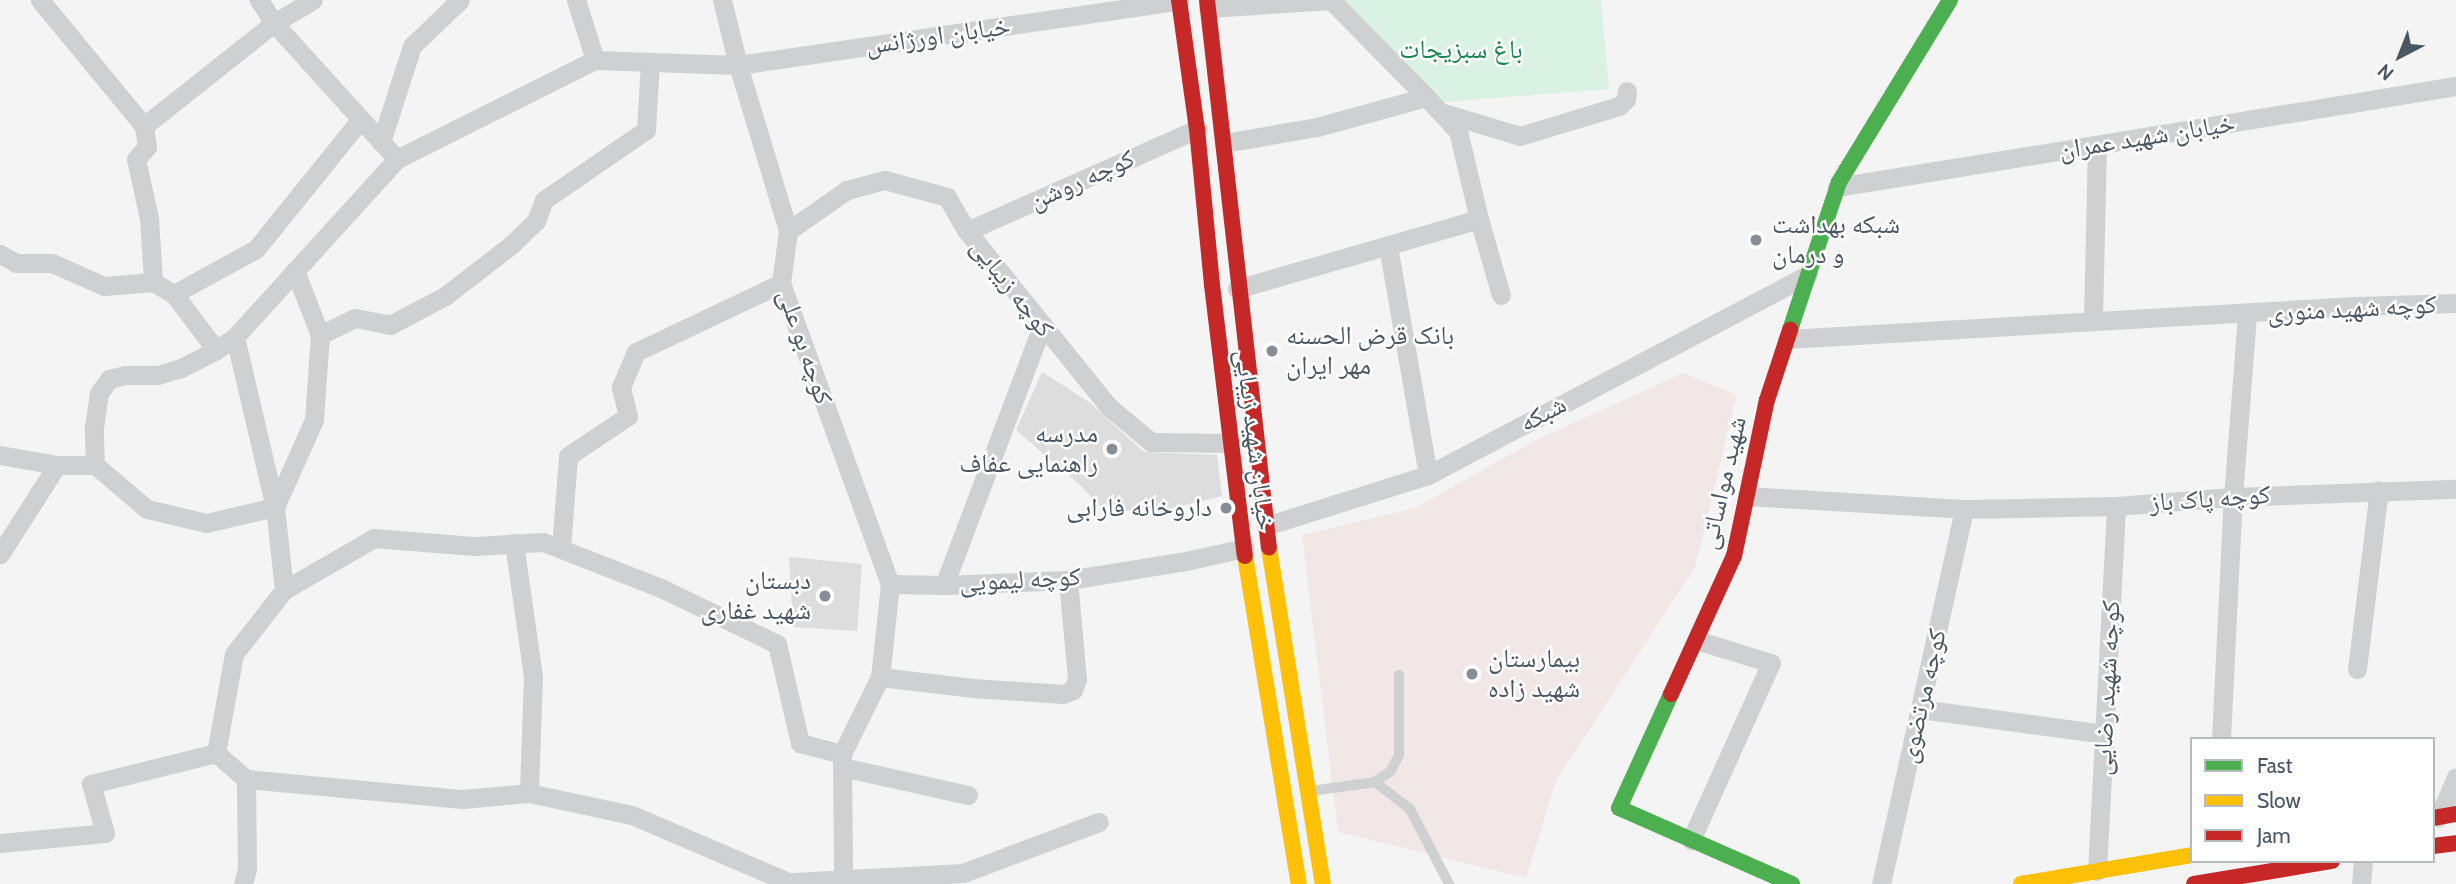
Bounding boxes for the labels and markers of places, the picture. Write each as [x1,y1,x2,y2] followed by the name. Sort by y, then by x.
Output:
[1772,209,1900,270] place label: شبکه بهداشت و درمان
[1746,230,1766,250] marker: شبکه بهداشت و درمان
[1286,320,1454,382] place label: بانک قرض الحسنه مهر ایران
[1264,343,1280,359] marker: بانک قرض الحسنه مهر ایران
[959,418,1098,480] place label: مدرسه راهنمایی عفاف
[1104,441,1120,457] marker: مدرسه راهنمایی عفاف
[1066,492,1212,524] place label: داروخانه فارابی
[1218,500,1234,516] marker: داروخانه فارابی
[701,565,811,626] place label: دبستان شهید غفاری
[817,588,833,604] marker: دبستان شهید غفاری
[1488,643,1580,704] place label: بیمارستان شهید زاده
[1462,664,1482,684] marker: بیمارستان شهید زاده

